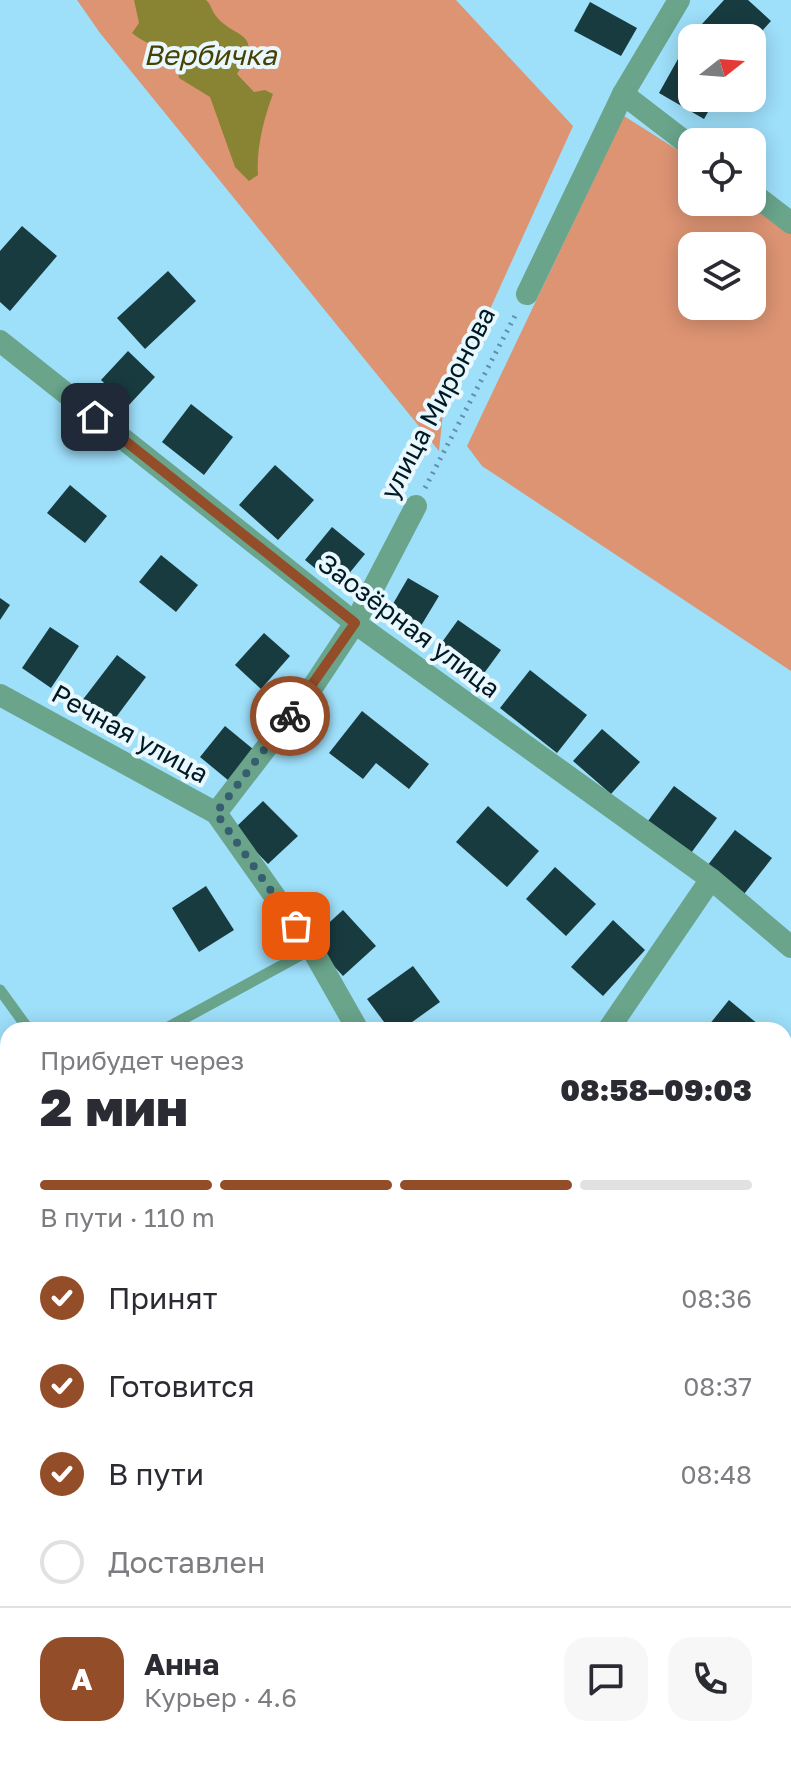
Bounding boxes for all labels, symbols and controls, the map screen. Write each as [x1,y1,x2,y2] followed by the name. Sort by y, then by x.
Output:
[678,24,766,112] north arrow
[678,24,766,320] map controls
[143,38,278,71] water label: Вербичка
[678,128,766,216] button: locate
[678,232,766,320] button: layers
[374,301,501,504] street label: улица Миронова
[61,383,129,451] pin
[73,395,117,439] icon: home
[312,547,506,704] street label: Заозёрная улица
[250,676,330,756] courier
[46,678,214,789] street label: Речная улица
[268,694,312,738] icon: bike
[262,892,330,960] pin
[274,904,318,948] icon: bag
[40,1045,244,1076] text: Прибудет через
[560,1072,752,1108] text: 08:58–09:03
[40,1075,188,1137] text: 2 мин
[40,1202,215,1233] text: В пути · 110 m
[40,1276,84,1320] icon: check
[108,1280,217,1316] text: Принят
[681,1283,752,1314] text: 08:36
[40,1364,84,1408] icon: check
[108,1368,255,1404] text: Готовится
[683,1371,752,1402] text: 08:37
[40,1452,84,1496] icon: check
[108,1456,204,1492] text: В пути
[680,1459,752,1490] text: 08:48
[108,1544,265,1580] text: Доставлен
[564,1637,648,1721] button: chat
[668,1637,752,1721] button: phone
[144,1646,219,1682] text: Анна
[71,1661,93,1697] text: А
[144,1682,297,1713] text: Курьер · 4.6

